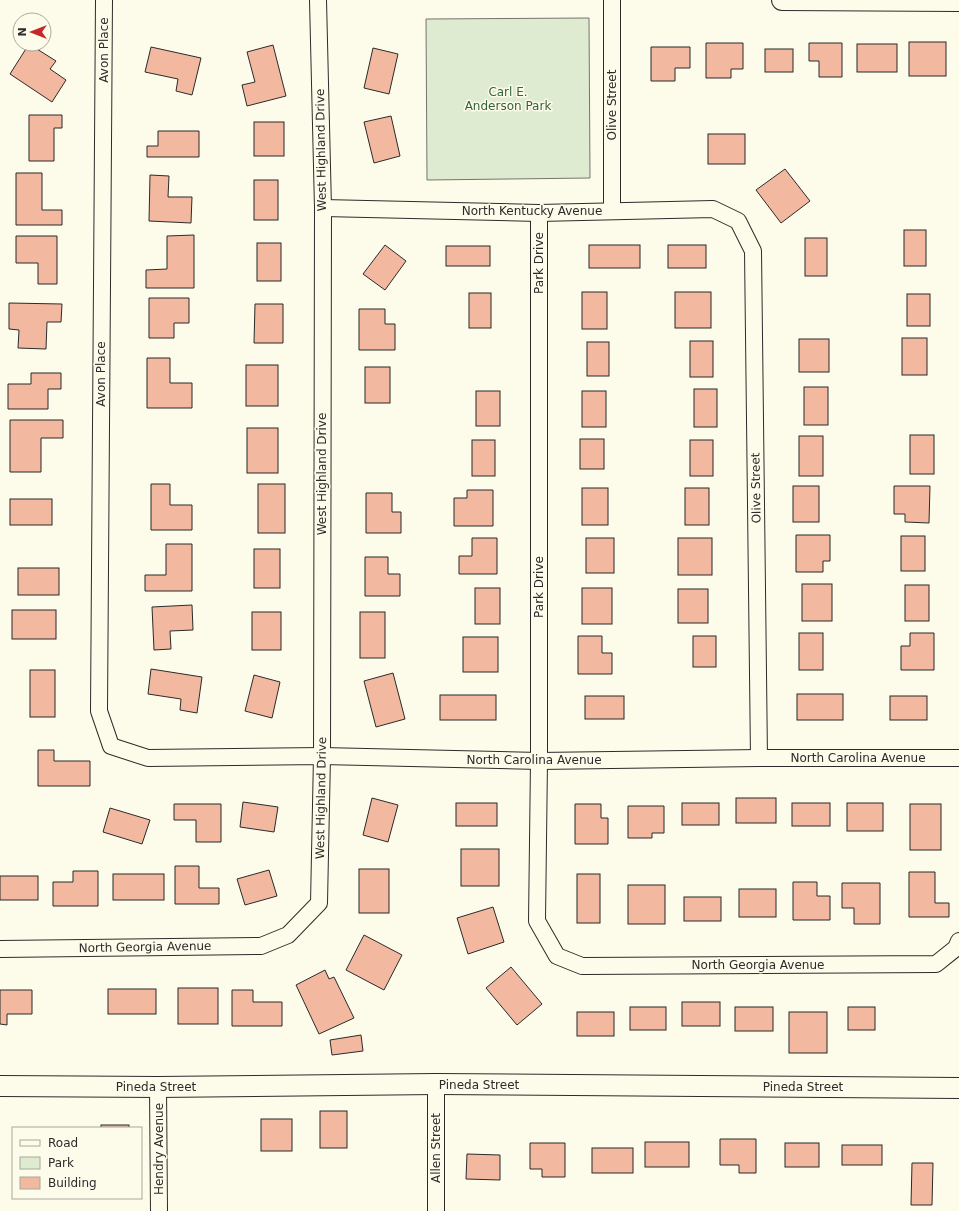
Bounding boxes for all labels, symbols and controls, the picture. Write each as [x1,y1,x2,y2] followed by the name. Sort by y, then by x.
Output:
[12,12,52,52] north arrow
[97,17,111,83] street label: Avon Place
[16,27,29,37] text: N
[605,69,619,140] street label: Olive Street
[465,85,551,113] park label: Carl E. Anderson Park
[313,89,329,211] street label: West Highland Drive
[462,204,602,218] street label: North Kentucky Avenue
[532,232,546,294] street label: Park Drive
[94,341,108,407] street label: Avon Place
[315,413,329,535] street label: West Highland Drive
[748,452,764,524] street label: Olive Street
[532,556,546,618] street label: Park Drive
[313,737,329,859] street label: West Highland Drive
[790,751,926,765] street label: North Carolina Avenue
[466,753,602,767] street label: North Carolina Avenue
[78,939,212,955] street label: North Georgia Avenue
[692,958,824,972] street label: North Georgia Avenue
[439,1078,520,1092] street label: Pineda Street
[116,1080,197,1094] street label: Pineda Street
[763,1080,844,1094] street label: Pineda Street
[152,1103,166,1195] street label: Hendry Avenue
[429,1113,443,1183] street label: Allen Street
[12,1127,142,1199] legend
[48,1136,78,1150] text: Road
[48,1156,74,1170] text: Park
[48,1176,97,1190] text: Building

